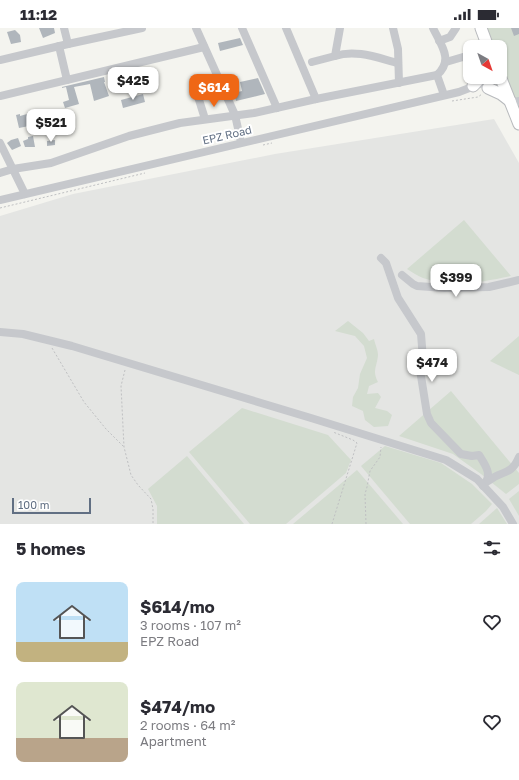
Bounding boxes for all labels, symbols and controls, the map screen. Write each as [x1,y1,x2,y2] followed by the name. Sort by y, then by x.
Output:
[20,5,57,23] text: 11:12
[463,40,507,84] north arrow
[463,40,507,84] map controls
[109,67,157,101] pin: $425
[117,72,149,88] text: $425
[190,74,238,108] pin: $614
[198,79,230,95] text: $614
[27,109,75,143] pin: $521
[35,114,67,130] text: $521
[201,123,253,146] street label: EPZ Road
[432,264,480,298] pin: $399
[439,269,473,285] text: $399
[408,349,456,383] pin: $474
[416,354,448,370] text: $474
[12,496,91,515] scale bar
[18,498,49,511] text: 100 m
[481,537,503,559] icon: filters
[16,538,86,559] text: 5 homes
[140,596,215,617] text: $614/mo
[48,598,96,646] icon: home
[481,611,503,633] icon: heart
[140,617,241,633] text: 3 rooms · 107 m²
[140,633,199,649] text: EPZ Road
[140,696,215,717] text: $474/mo
[48,698,96,746] icon: home
[481,711,503,733] icon: heart
[140,717,235,733] text: 2 rooms · 64 m²
[140,733,207,749] text: Apartment

